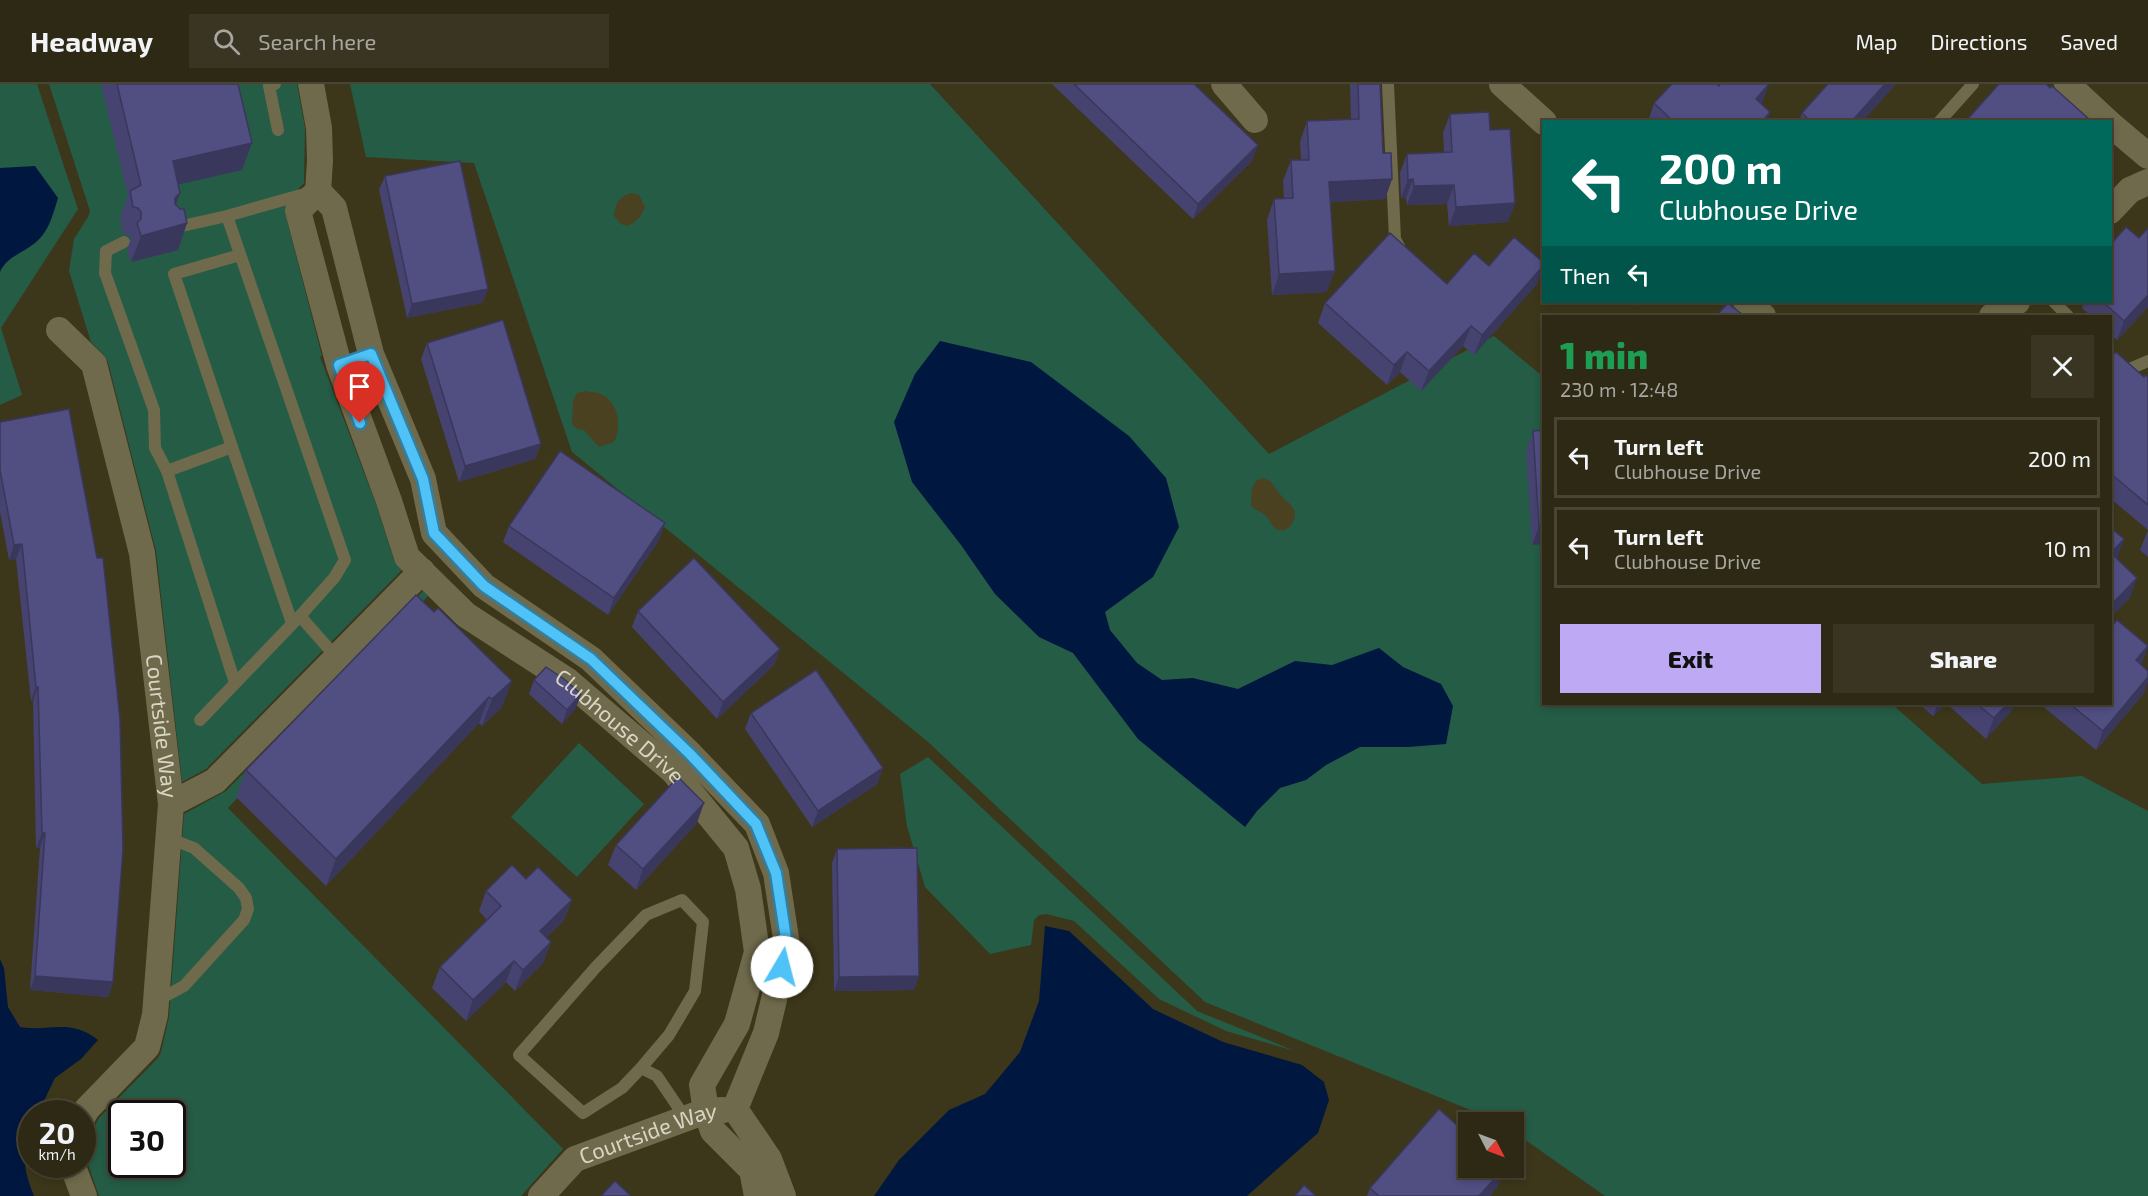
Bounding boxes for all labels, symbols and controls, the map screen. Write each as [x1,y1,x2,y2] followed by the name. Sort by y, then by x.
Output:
[189,14,609,68] search box
[30,24,153,58] text: Headway
[210,25,243,58] icon: search
[258,28,376,54] text: Search here
[1855,29,1898,54] text: Map
[1931,29,2027,54] text: Directions
[2060,29,2118,54] text: Saved
[1659,142,1782,192] text: 200 m
[1560,144,1638,222] icon: left
[1659,193,1858,225] text: Clubhouse Drive
[1622,258,1655,291] icon: left
[1560,262,1610,288] text: Then
[1560,333,1648,376] text: 1 min
[2031,335,2094,398] button: close
[334,361,385,423] pin
[343,370,376,403] icon: arrive
[1560,377,1678,401] text: 230 m · 12:48
[1614,433,1703,459] text: Turn left
[1563,441,1596,474] icon: left
[2028,445,2091,471] text: 200 m
[1614,459,1761,483] text: Clubhouse Drive
[1614,523,1703,549] text: Turn left
[1563,531,1596,564] icon: left
[2045,535,2091,561] text: 10 m
[1614,549,1761,573] text: Clubhouse Drive
[1560,624,1821,693] button: Exit
[1833,624,2094,693] button: Share
[142,653,184,800] street label: Courtside Way
[551,662,691,787] street label: Clubhouse Drive
[750,935,814,999] position arrow
[575,1096,718,1168] street label: Courtside Way
[108,1100,186,1178] speed limit sign: 30
[1458,1112,1524,1178] north arrow
[1458,1112,1524,1178] map controls
[39,1114,75,1150] text: 20
[38,1145,76,1163] text: km/h

